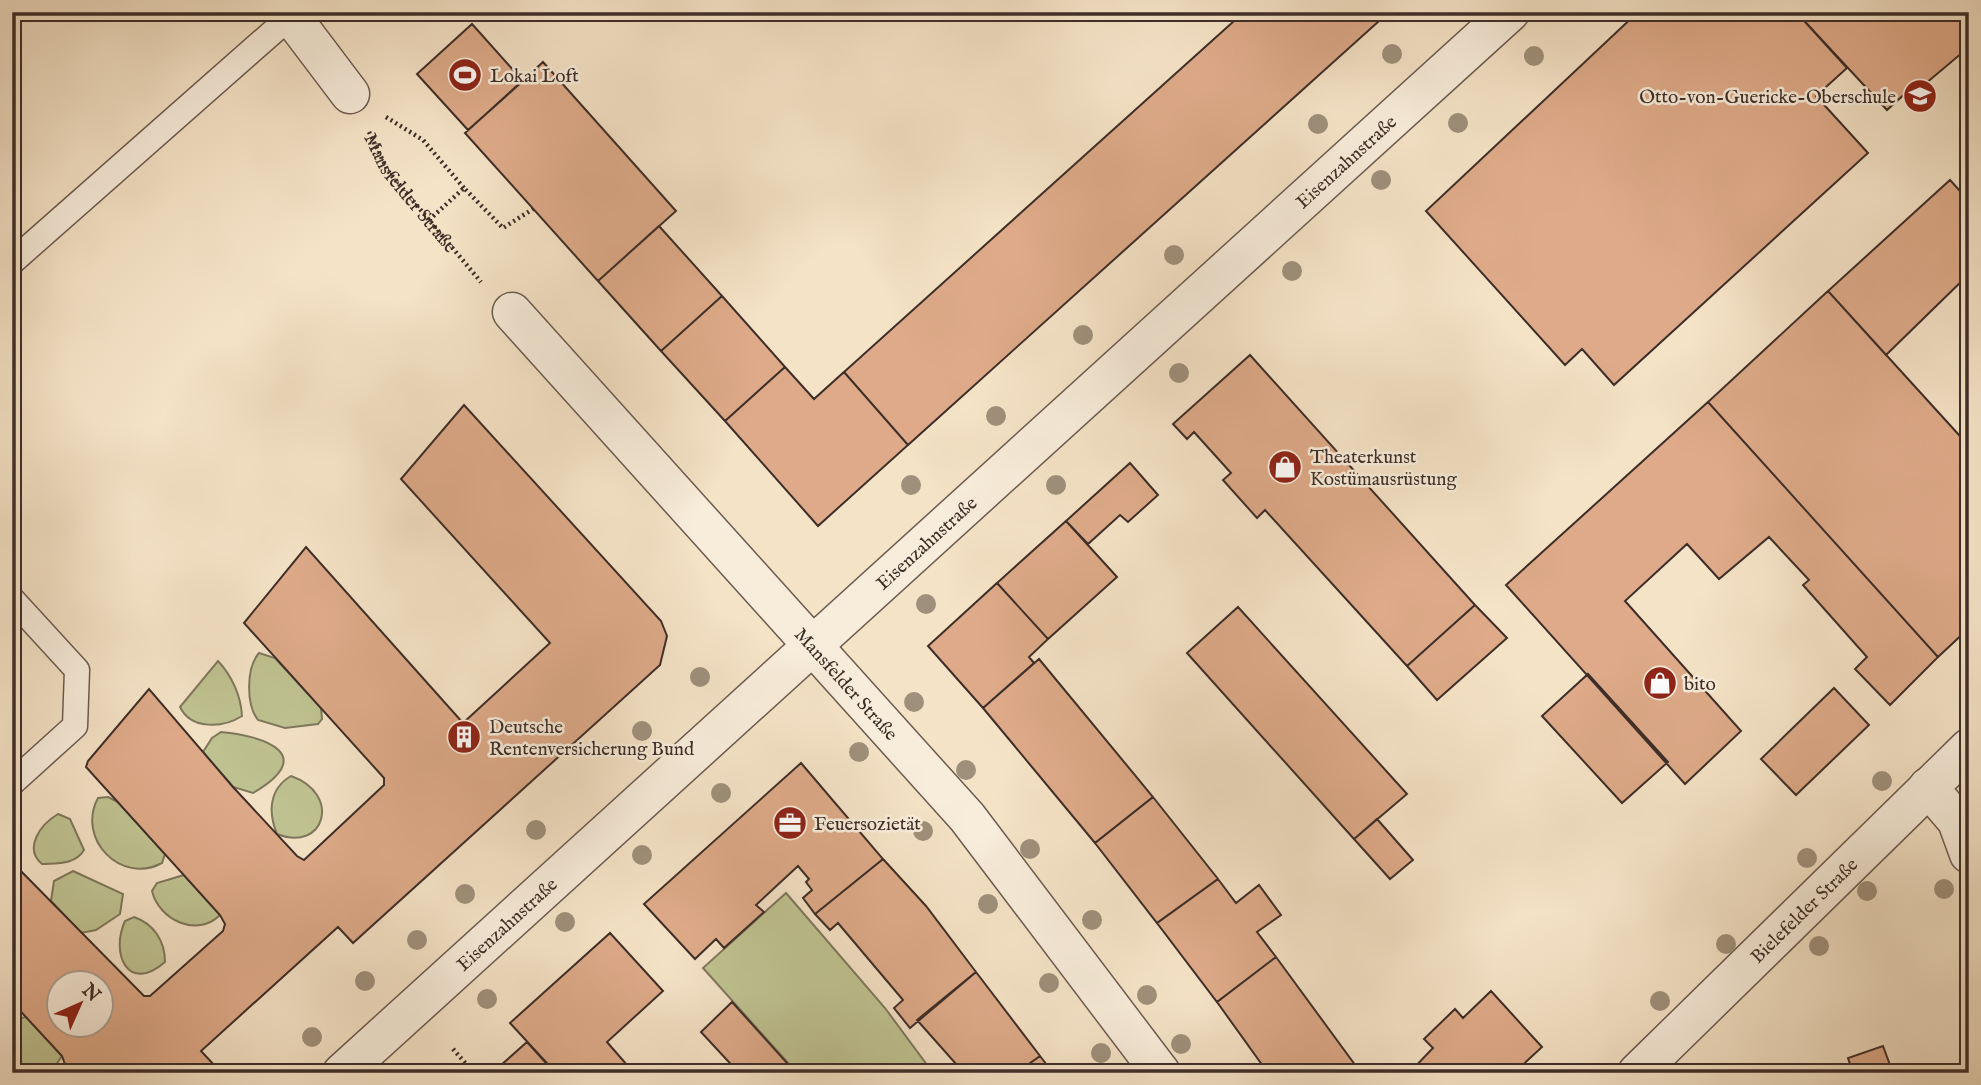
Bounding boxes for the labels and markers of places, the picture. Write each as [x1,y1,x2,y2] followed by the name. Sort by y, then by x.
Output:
[446,56,484,94] sports icon: Lokai Loft
[490,65,579,89] place label: Lokai Loft
[1901,77,1939,115] school or university icon: Otto-von-Guericke-Oberschule
[1639,86,1896,110] place label: Otto-von-Guericke-Oberschule
[1310,446,1457,492] place label: Theaterkunst Kostümausrüstung
[1266,448,1304,486] shop icon: Theaterkunst Kostümausrüstung
[1641,664,1679,702] shop icon: bito
[1684,673,1716,697] place label: bito
[489,716,695,762] place label: Deutsche Rentenversicherung Bund
[445,718,483,756] building icon: Deutsche Rentenversicherung Bund
[771,804,809,842] office icon: Feuersozietät
[814,813,921,837] place label: Feuersozietät

